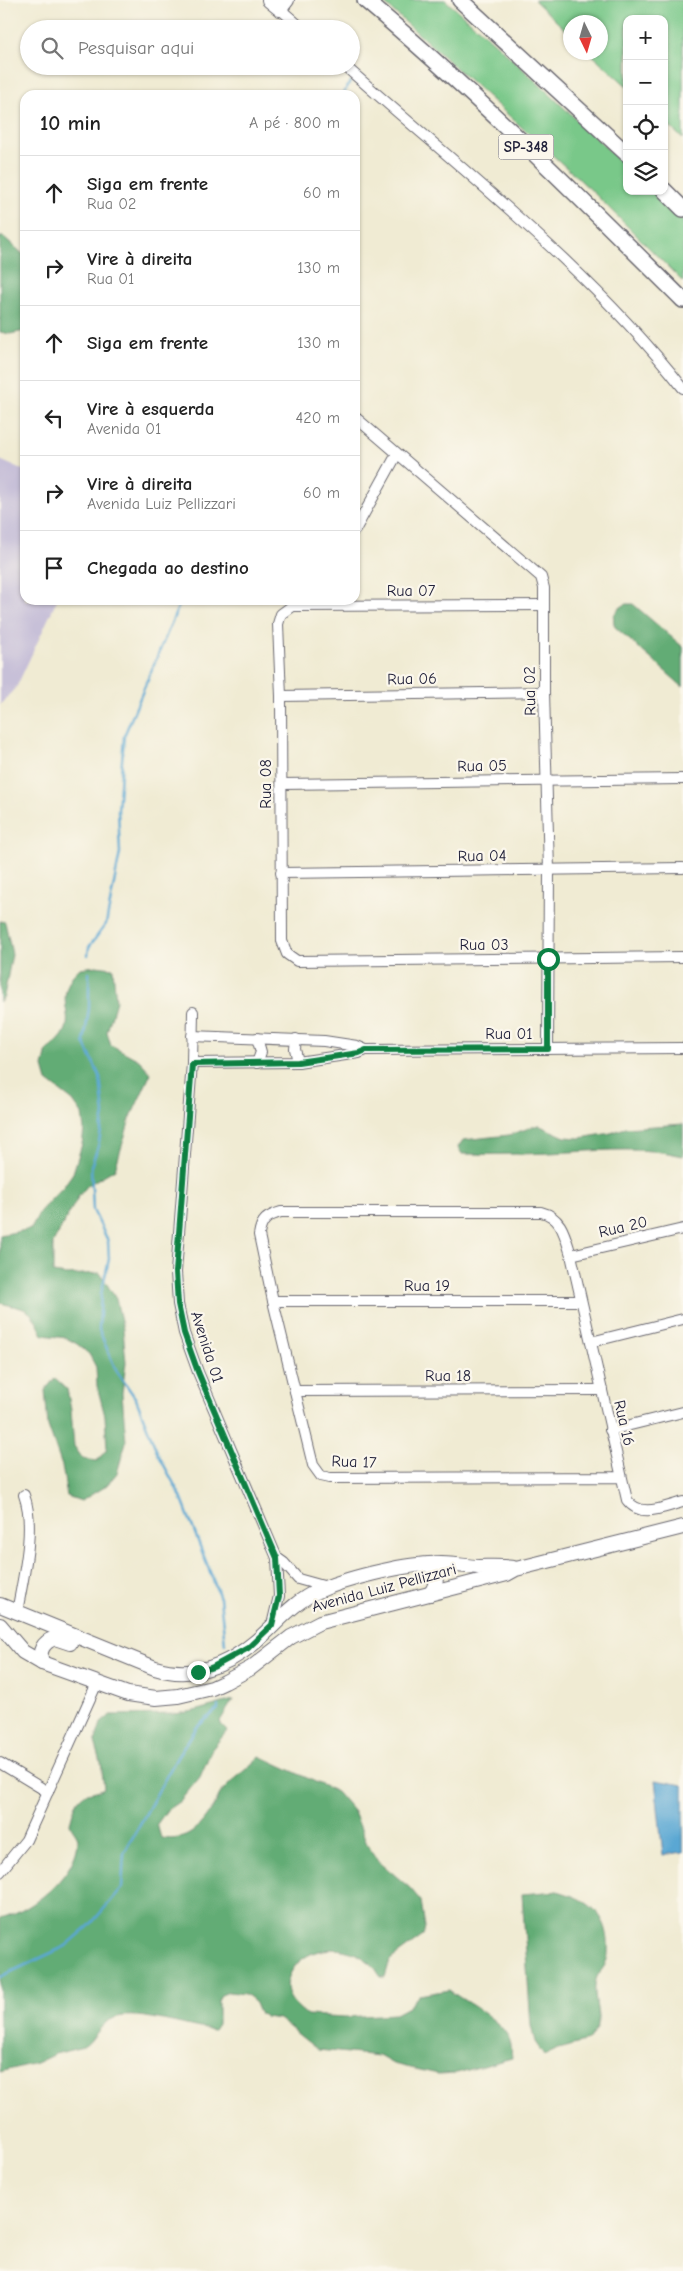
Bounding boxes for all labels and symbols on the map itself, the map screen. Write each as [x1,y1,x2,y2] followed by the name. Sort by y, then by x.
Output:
[563,15,608,60] north arrow
[498,134,554,160] road number: SP-348
[387,582,436,600] street label: Rua 07
[521,666,539,716] street label: Rua 02
[387,670,437,688] street label: Rua 06
[457,757,507,775] street label: Rua 05
[257,759,275,809] street label: Rua 08
[457,847,507,865] street label: Rua 04
[459,936,509,954] street label: Rua 03
[537,948,560,971] route start
[485,1025,533,1043] street label: Rua 01
[597,1213,649,1241] street label: Rua 20
[404,1277,450,1295] street label: Rua 19
[187,1309,227,1385] street label: Avenida 01
[425,1367,471,1385] street label: Rua 18
[610,1398,638,1448] street label: Rua 16
[331,1452,377,1472] street label: Rua 17
[310,1560,458,1616] street label: Avenida Luiz Pellizzari
[187,1661,210,1684] route end

